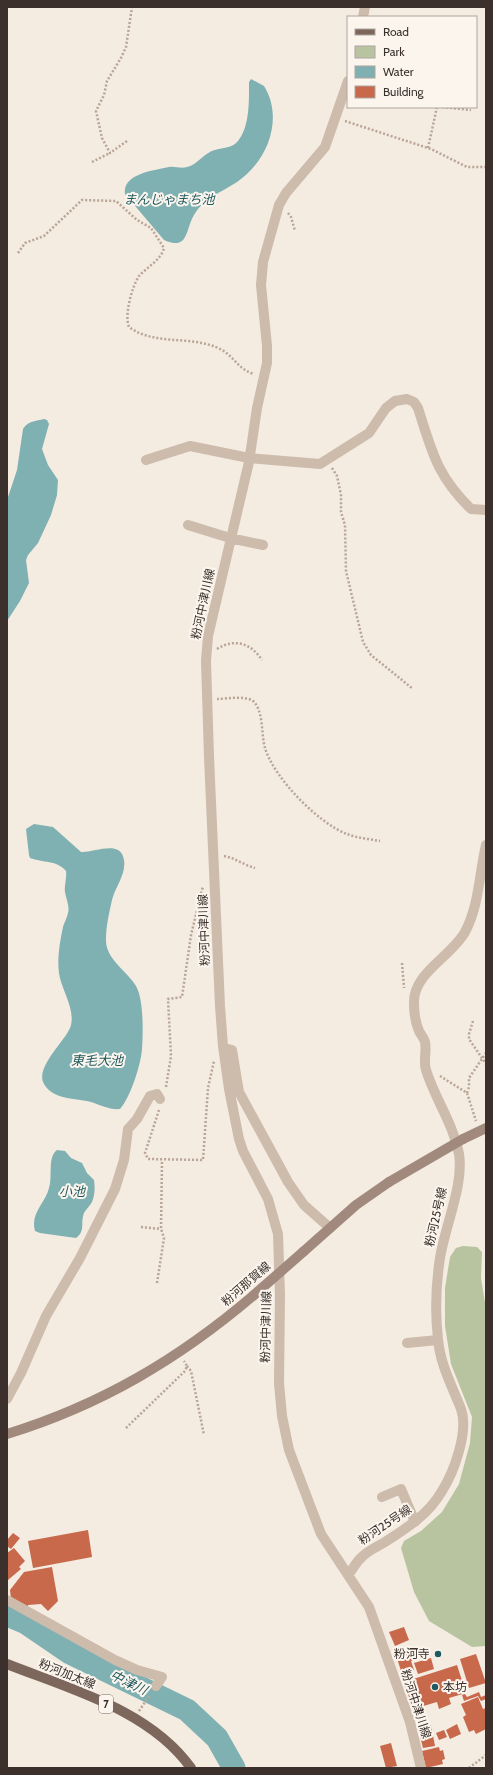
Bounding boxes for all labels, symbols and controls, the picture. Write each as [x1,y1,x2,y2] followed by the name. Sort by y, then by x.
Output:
[347,16,477,108] legend
[383,24,409,39] text: Road
[383,44,405,59] text: Park
[383,64,414,79] text: Water
[383,84,425,99] text: Building
[123,191,216,207] water label: まんじゃまち池
[188,567,217,641] street label: 粉河中津川線
[195,894,212,966] street label: 粉河中津川線
[71,1052,125,1068] water label: 東毛大池
[59,1183,87,1199] water label: 小池
[421,1186,450,1248] street label: 粉河25号線
[218,1258,273,1309] street label: 粉河那賀線
[257,1291,274,1363] street label: 粉河中津川線
[355,1501,414,1548] street label: 粉河25号線
[394,1646,430,1661] place label: 粉河寺
[433,1649,443,1659] marker: 粉河寺
[37,1655,98,1692] street label: 粉河加太線
[108,1666,152,1699] water label: 中津川
[398,1667,435,1740] street label: 粉河中津川線
[443,1679,467,1694] place label: 本坊
[430,1682,440,1692] marker: 本坊
[99,1695,113,1713] road number: 7

